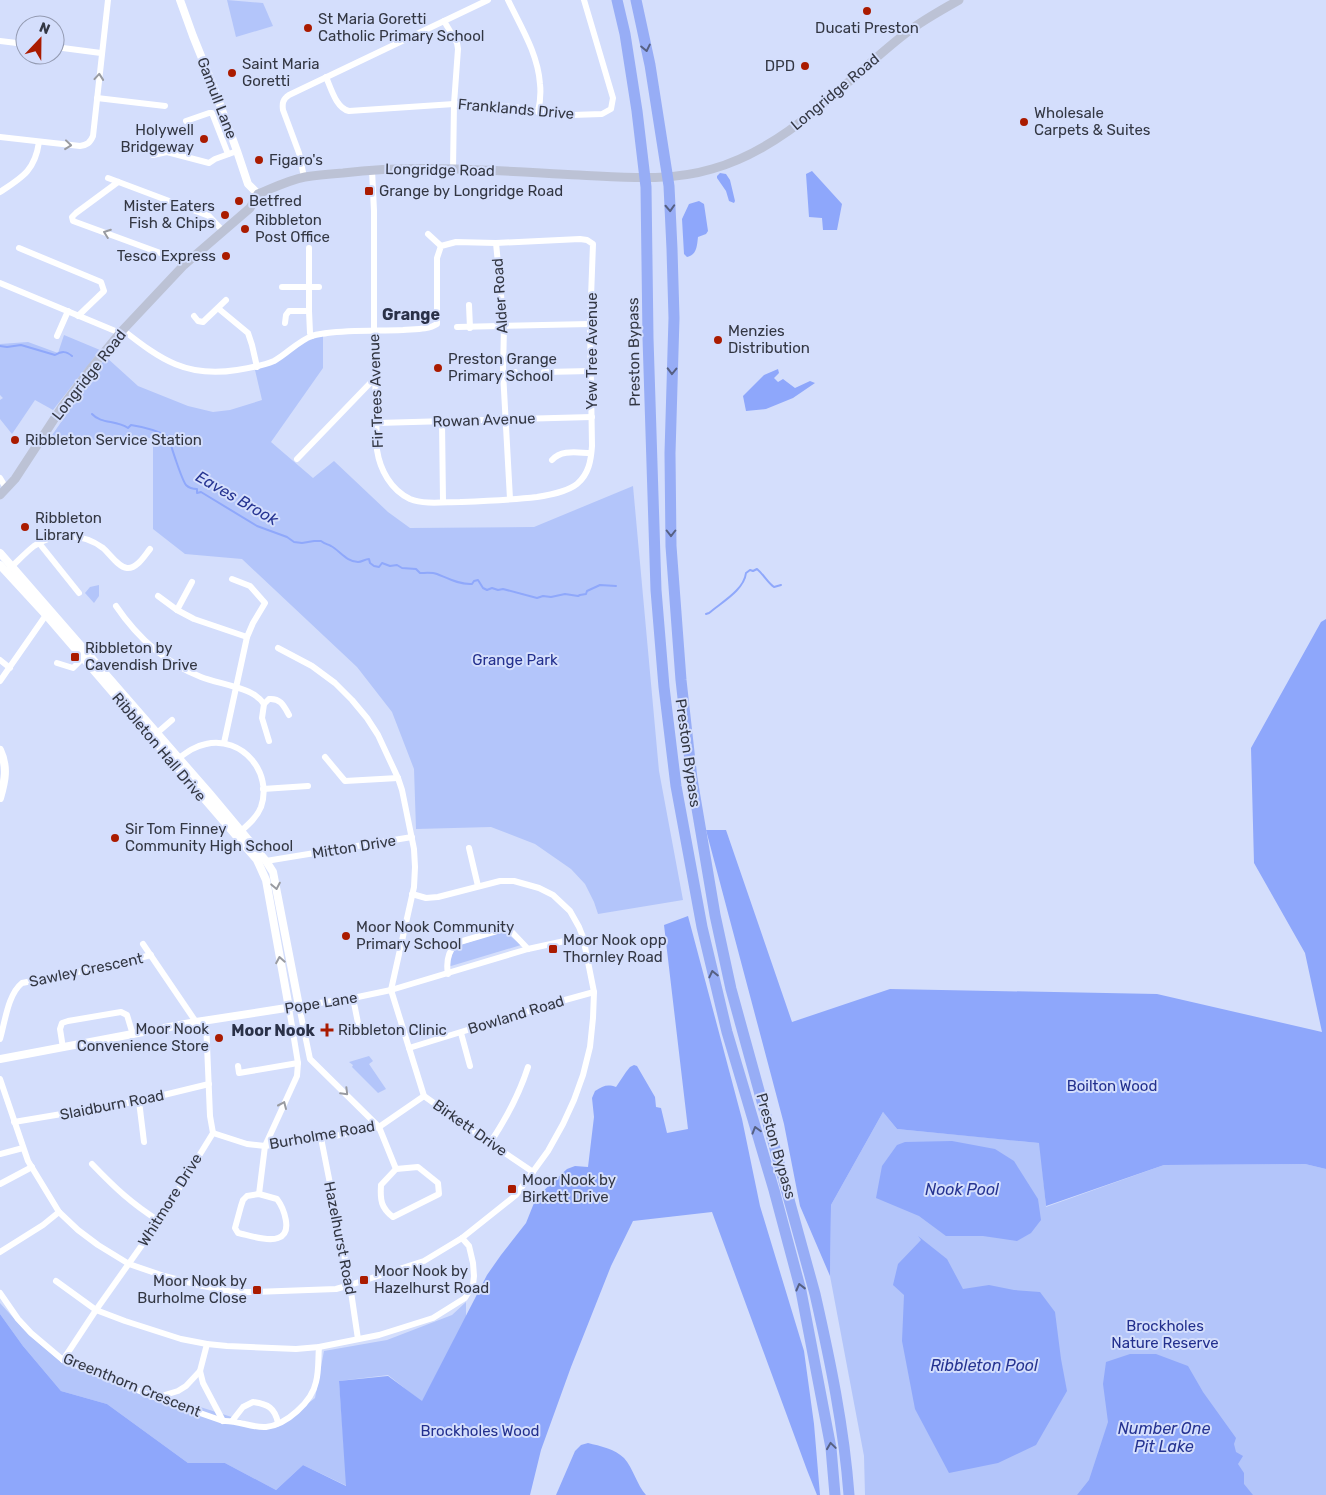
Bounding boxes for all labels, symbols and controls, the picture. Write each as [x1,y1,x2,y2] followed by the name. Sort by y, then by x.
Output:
[861,5,873,17] marker: Ducati Preston
[318,10,484,45] place label: St Maria Goretti Catholic Primary School
[15,15,65,65] north arrow
[37,19,53,38] text: N
[815,19,919,37] place label: Ducati Preston
[302,22,314,34] marker: St Maria Goretti Catholic Primary School
[640,43,651,52] one-way arrow
[787,50,883,134] street label: Longridge Road
[193,55,241,141] street label: Gamull Lane
[242,55,320,90] place label: Saint Maria Goretti
[765,57,795,75] place label: DPD
[799,60,811,72] marker: DPD
[226,67,238,79] marker: Saint Maria Goretti
[93,73,104,81] one-way arrow
[457,95,575,123] street label: Franklands Drive
[1034,104,1151,139] place label: Wholesale Carpets & Suites
[1018,116,1030,128] marker: Wholesale Carpets & Suites
[120,121,194,156] place label: Holywell Bridgeway
[198,133,210,145] marker: Holywell Bridgeway
[65,139,73,150] one-way arrow
[269,151,323,169] place label: Figaro's
[253,154,265,166] marker: Figaro's
[385,160,495,180] street label: Longridge Road
[379,182,563,200] place label: Grange by Longridge Road
[363,185,375,197] marker: Grange by Longridge Road
[249,192,302,210] place label: Betfred
[233,195,245,207] marker: Betfred
[124,197,215,232] place label: Mister Eaters Fish & Chips
[665,204,676,212] one-way arrow
[219,209,231,221] marker: Mister Eaters Fish & Chips
[255,211,330,246] place label: Ribbleton Post Office
[239,223,251,235] marker: Ribbleton Post Office
[103,229,112,239] one-way arrow
[117,247,216,265] place label: Tesco Express
[220,250,232,262] marker: Tesco Express
[488,258,512,334] street label: Alder Road
[583,292,601,410] street label: Yew Tree Avenue
[624,297,644,407] street label: Preston Bypass
[382,305,440,324] district label: Grange
[728,322,810,357] place label: Menzies Distribution
[48,326,130,424] street label: Longridge Road
[365,334,387,448] street label: Fir Trees Avenue
[712,334,724,346] marker: Menzies Distribution
[448,350,557,385] place label: Preston Grange Primary School
[432,362,444,374] marker: Preston Grange Primary School
[667,367,678,375] one-way arrow
[432,409,536,431] street label: Rowan Avenue
[25,431,202,449] place label: Ribbleton Service Station
[9,434,21,446] marker: Ribbleton Service Station
[192,467,282,530] water label: Eaves Brook
[35,509,102,544] place label: Ribbleton Library
[19,521,31,533] marker: Ribbleton Library
[666,530,676,537] one-way arrow
[85,639,198,674] place label: Ribbleton by Cavendish Drive
[69,651,81,663] marker: Ribbleton by Cavendish Drive
[472,651,558,669] park label: Grange Park
[108,689,210,805] street label: Ribbleton Hall Drive
[671,698,705,809] street label: Preston Bypass
[125,820,293,855] place label: Sir Tom Finney Community High School
[311,831,397,863] street label: Mitton Drive
[109,832,121,844] marker: Sir Tom Finney Community High School
[270,881,280,890] one-way arrow
[356,918,514,953] place label: Moor Nook Community Primary School
[340,930,352,942] marker: Moor Nook Community Primary School
[563,931,667,966] place label: Moor Nook opp Thornley Road
[547,943,559,955] marker: Moor Nook opp Thornley Road
[27,949,145,991] street label: Sawley Crescent
[276,956,286,964] one-way arrow
[708,969,719,978] one-way arrow
[283,988,359,1018] street label: Pope Lane
[466,992,566,1038] street label: Bowland Road
[77,1020,209,1055] place label: Moor Nook Convenience Store
[231,1021,315,1040] district label: Moor Nook
[338,1021,447,1039] place label: Ribbleton Clinic
[320,1023,334,1037] marker: Ribbleton Clinic
[213,1032,225,1044] marker: Moor Nook Convenience Store
[1067,1077,1157,1095] park label: Boilton Wood
[58,1086,166,1124] street label: Slaidburn Road
[339,1087,348,1096] one-way arrow
[752,1091,800,1201] street label: Preston Bypass
[429,1096,511,1160] street label: Birkett Drive
[277,1101,288,1110] one-way arrow
[268,1117,376,1153] street label: Burholme Road
[752,1127,762,1135] one-way arrow
[134,1150,206,1250] street label: Whitmore Drive
[522,1171,616,1206] place label: Moor Nook by Birkett Drive
[320,1180,360,1296] street label: Hazelhurst Road
[925,1180,1000,1199] water label: Nook Pool
[506,1183,518,1195] marker: Moor Nook by Birkett Drive
[374,1262,489,1297] place label: Moor Nook by Hazelhurst Road
[137,1272,247,1307] place label: Moor Nook by Burholme Close
[358,1274,370,1286] marker: Moor Nook by Hazelhurst Road
[795,1282,806,1291] one-way arrow
[251,1284,263,1296] marker: Moor Nook by Burholme Close
[1111,1317,1219,1352] park label: Brockholes Nature Reserve
[61,1349,204,1421] street label: Greenthorn Crescent
[930,1356,1039,1375] water label: Ribbleton Pool
[1118,1419,1210,1456] water label: Number One Pit Lake
[421,1422,539,1440] park label: Brockholes Wood
[826,1442,836,1451] one-way arrow

